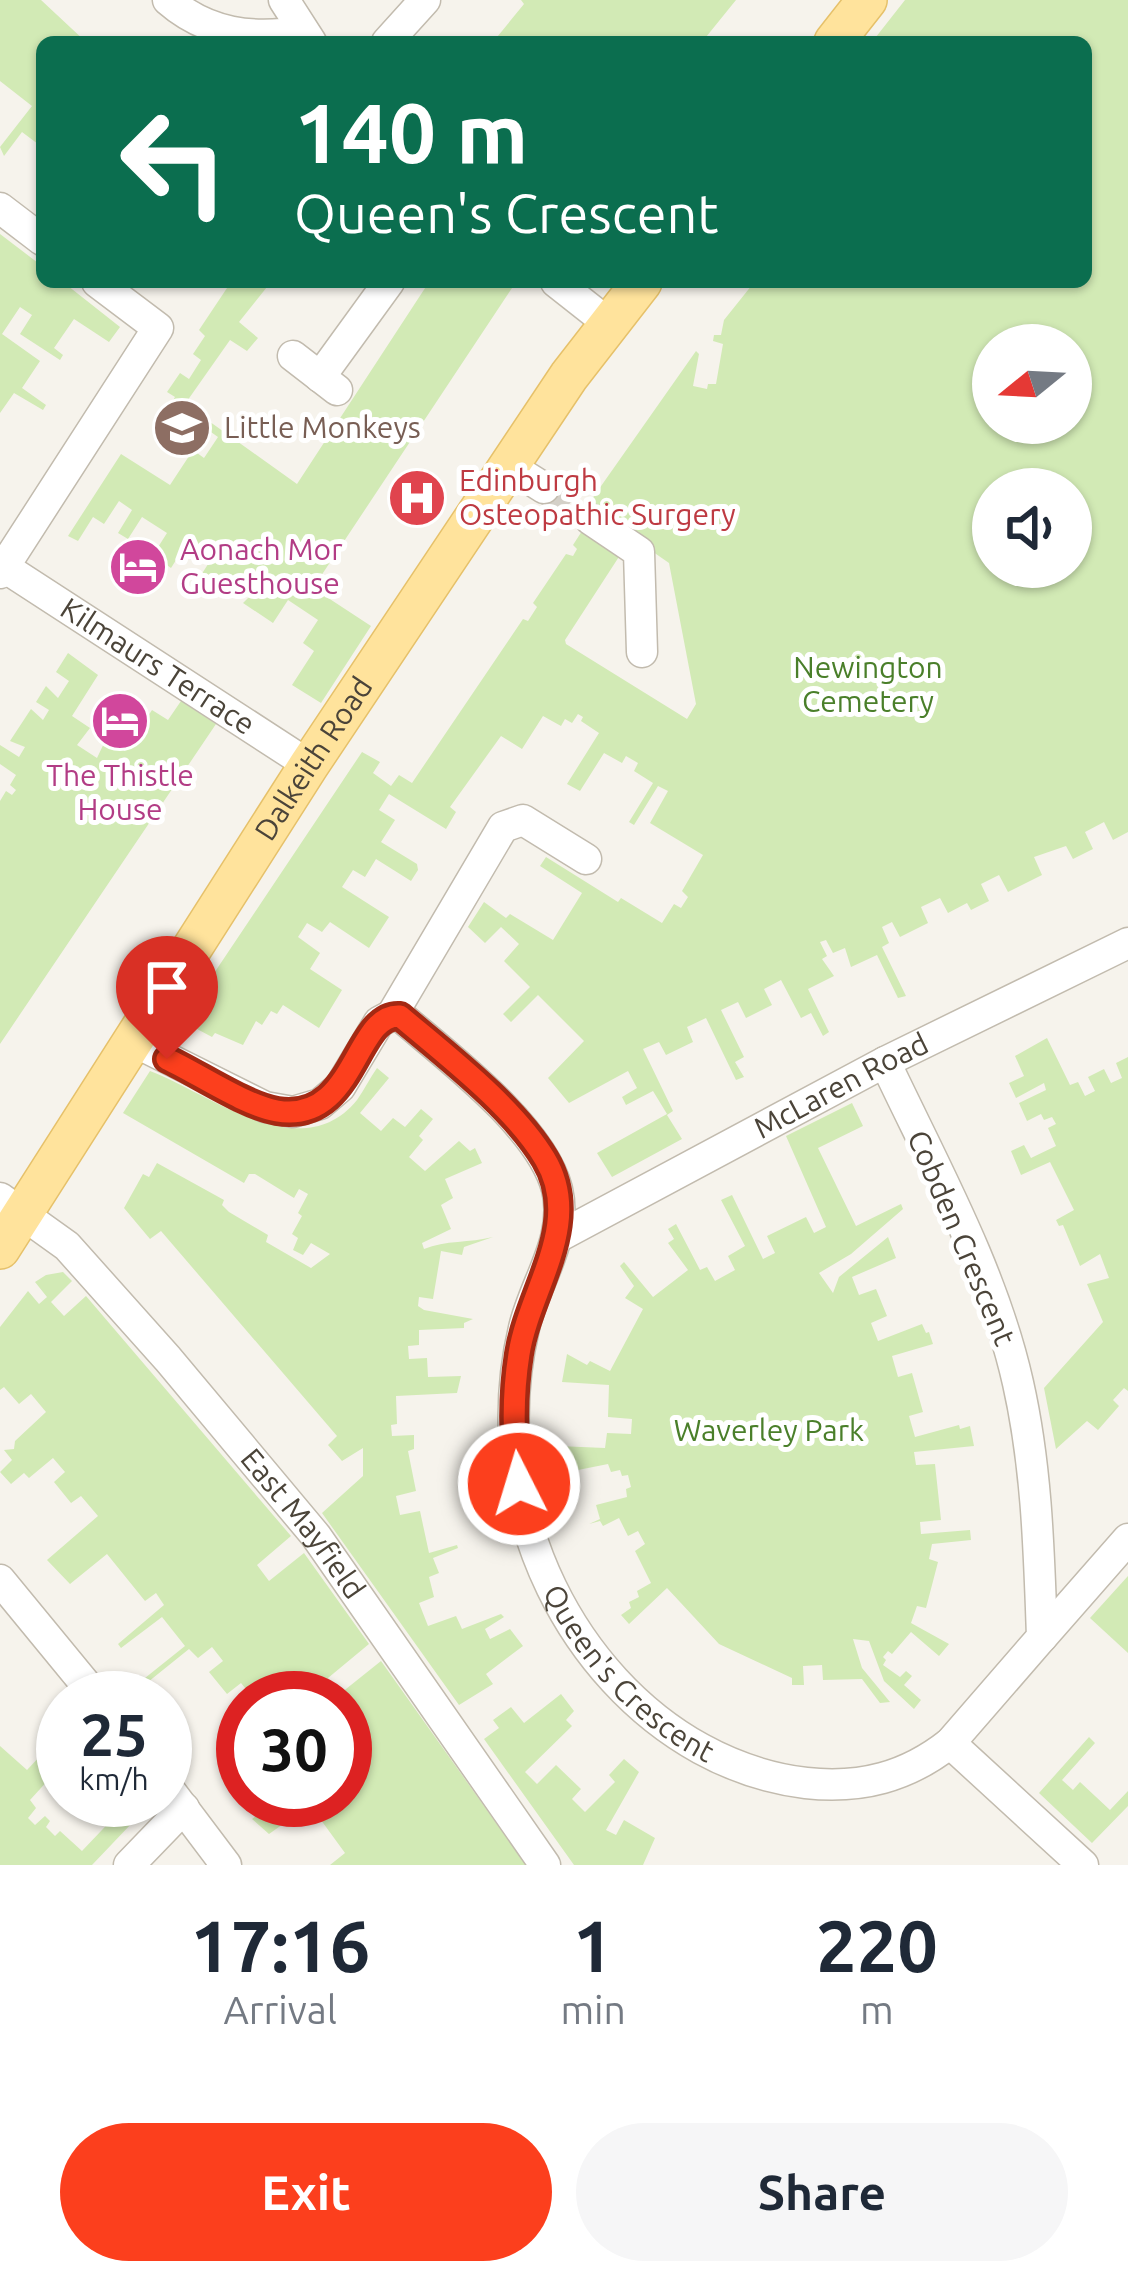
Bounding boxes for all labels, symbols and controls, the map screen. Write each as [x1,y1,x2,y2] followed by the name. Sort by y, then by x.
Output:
[96,84,252,240] icon: left
[294,85,528,179] text: 140 m
[294,183,719,243] text: Queen's Crescent
[972,324,1092,444] north arrow
[972,324,1092,588] map controls
[151,397,213,459] school or university icon: Little Monkeys
[224,410,421,444] place label: Little Monkeys
[459,463,736,531] place label: Edinburgh Osteopathic Surgery
[386,467,448,529] hospital icon: Edinburgh Osteopathic Surgery
[972,468,1092,588] button: sound
[180,532,343,600] place label: Aonach Mor Guesthouse
[107,536,169,598] hotel icon: Aonach Mor Guesthouse
[55,591,261,741] street label: Kilmaurs Terrace
[793,650,943,718] park label: Newington Cemetery
[247,670,379,846] street label: Dalkeith Road
[89,690,151,752] hotel icon: The Thistle House
[46,758,194,826] place label: The Thistle House
[116,936,218,1059] pin
[134,954,200,1020] icon: arrive
[748,1026,933,1145] street label: McLaren Road
[901,1125,1023,1350] street label: Cobden Crescent
[674,1413,864,1447] park label: Waverley Park
[456,1421,582,1547] position arrow
[234,1442,372,1605] street label: East Mayfield
[537,1579,720,1769] street label: Queen's Crescent
[216,1671,372,1827] speed limit sign: 30
[80,1700,148,1767] text: 25
[79,1762,149,1796] text: km/h
[190,1905,370,1986] text: 17:16
[573,1905,613,1986] text: 1
[816,1905,938,1986] text: 220
[223,1988,337,2031] text: Arrival
[560,1988,626,2031] text: min
[860,1988,894,2031] text: m
[60,2123,552,2261] button: Exit
[576,2123,1068,2261] button: Share

